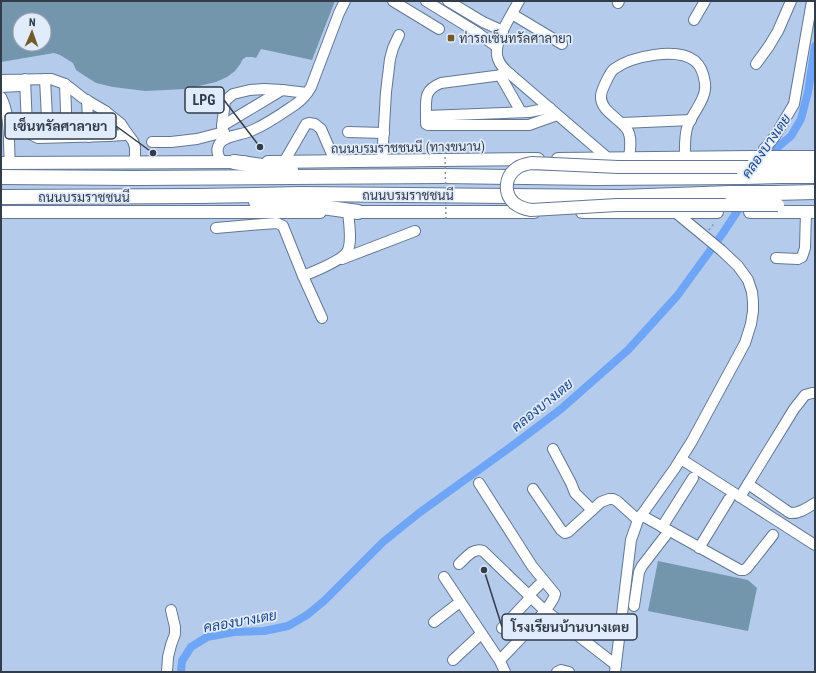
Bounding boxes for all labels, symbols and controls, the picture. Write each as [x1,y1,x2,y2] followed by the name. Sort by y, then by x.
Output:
[12,12,52,52] north arrow
[29,16,36,29] text: N
[459,29,572,46] place label: ท่ารถเซ็นทรัลศาลายา
[446,33,456,43] marker: ท่ารถเซ็นทรัลศาลายา
[185,87,224,113] callout: LPG
[193,92,215,108] text: LPG
[738,111,794,181] water label: คลองบางเตย
[5,113,116,139] callout: เซ็นทรัลศาลายา
[13,116,107,134] text: เซ็นทรัลศาลายา
[331,137,485,156] street label: ถนนบรมราชชนนี (ทางขนาน)
[362,186,454,203] street label: ถนนบรมราชชนนี
[38,188,130,205] street label: ถนนบรมราชชนนี
[508,375,576,435] water label: คลองบางเตย
[202,607,278,635] water label: คลองบางเตย
[502,614,637,640] callout: โรงเรียนบ้านบางเตย
[510,618,629,635] text: โรงเรียนบ้านบางเตย

